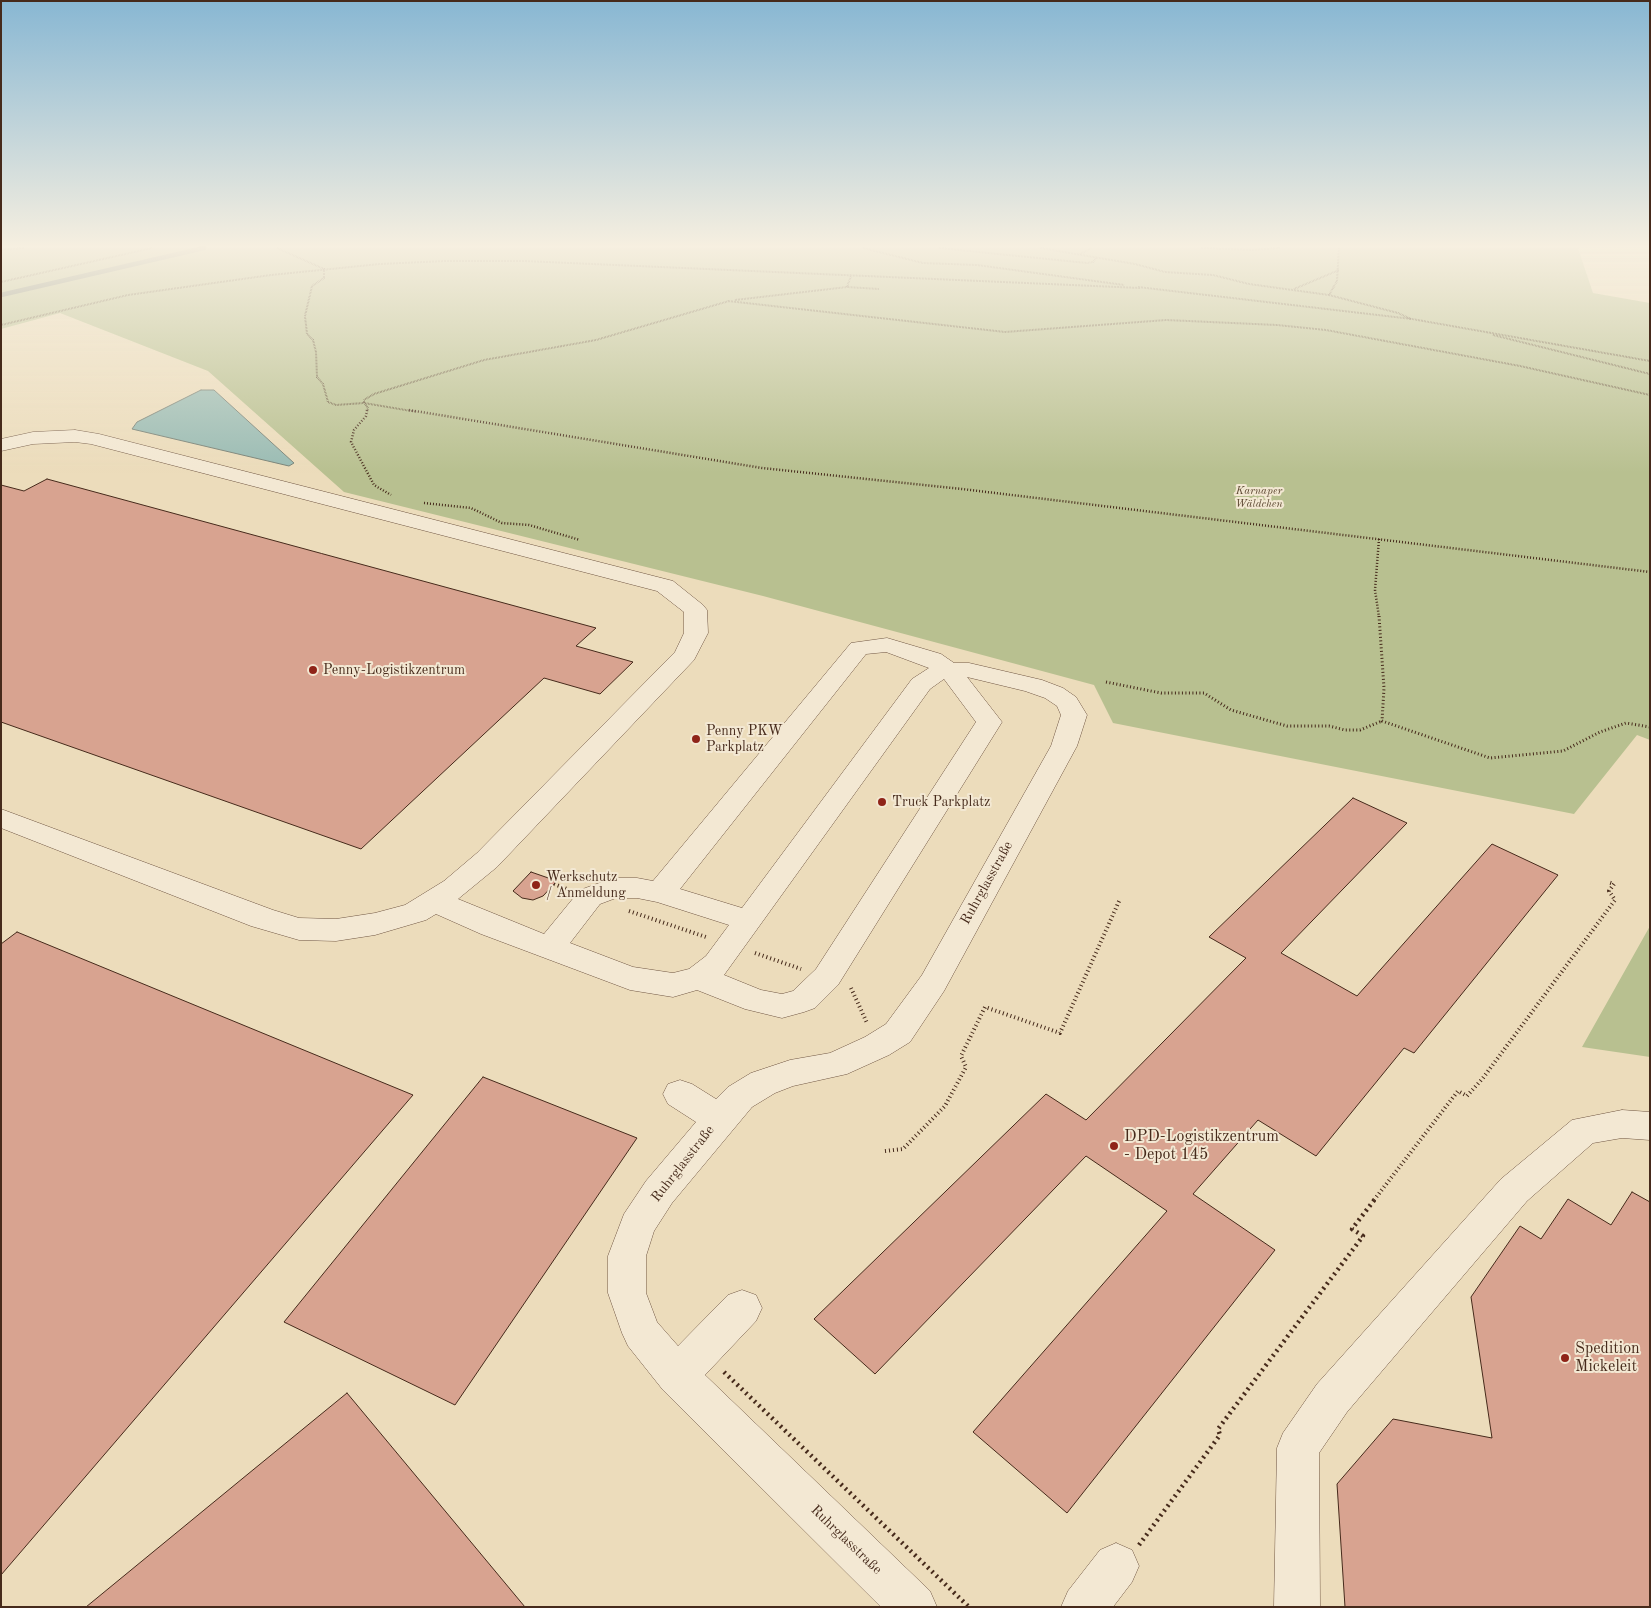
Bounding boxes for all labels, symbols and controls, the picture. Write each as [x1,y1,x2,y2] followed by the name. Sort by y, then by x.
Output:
[1235,484,1283,510] park label: Karnaper Wäldchen
[323,662,465,678] place label: Penny-Logistikzentrum
[307,664,319,676] marker: Penny-Logistikzentrum
[706,723,783,756] place label: Penny PKW Parkplatz
[690,733,702,745] marker: Penny PKW Parkplatz
[892,794,990,810] place label: Truck Parkplatz
[876,796,888,808] marker: Truck Parkplatz
[957,838,1017,928] street label: Ruhrglasstraße
[546,869,626,902] place label: Werkschutz / Anmeldung
[530,879,542,891] marker: Werkschutz / Anmeldung
[648,1122,718,1206] street label: Ruhrglasstraße
[1124,1127,1279,1165] place label: DPD-Logistikzentrum - Depot 145
[1108,1140,1120,1152] marker: DPD-Logistikzentrum - Depot 145
[1575,1339,1640,1377] place label: Spedition Mickeleit
[1559,1352,1571,1364] marker: Spedition Mickeleit
[807,1502,885,1578] street label: Ruhrglasstraße

